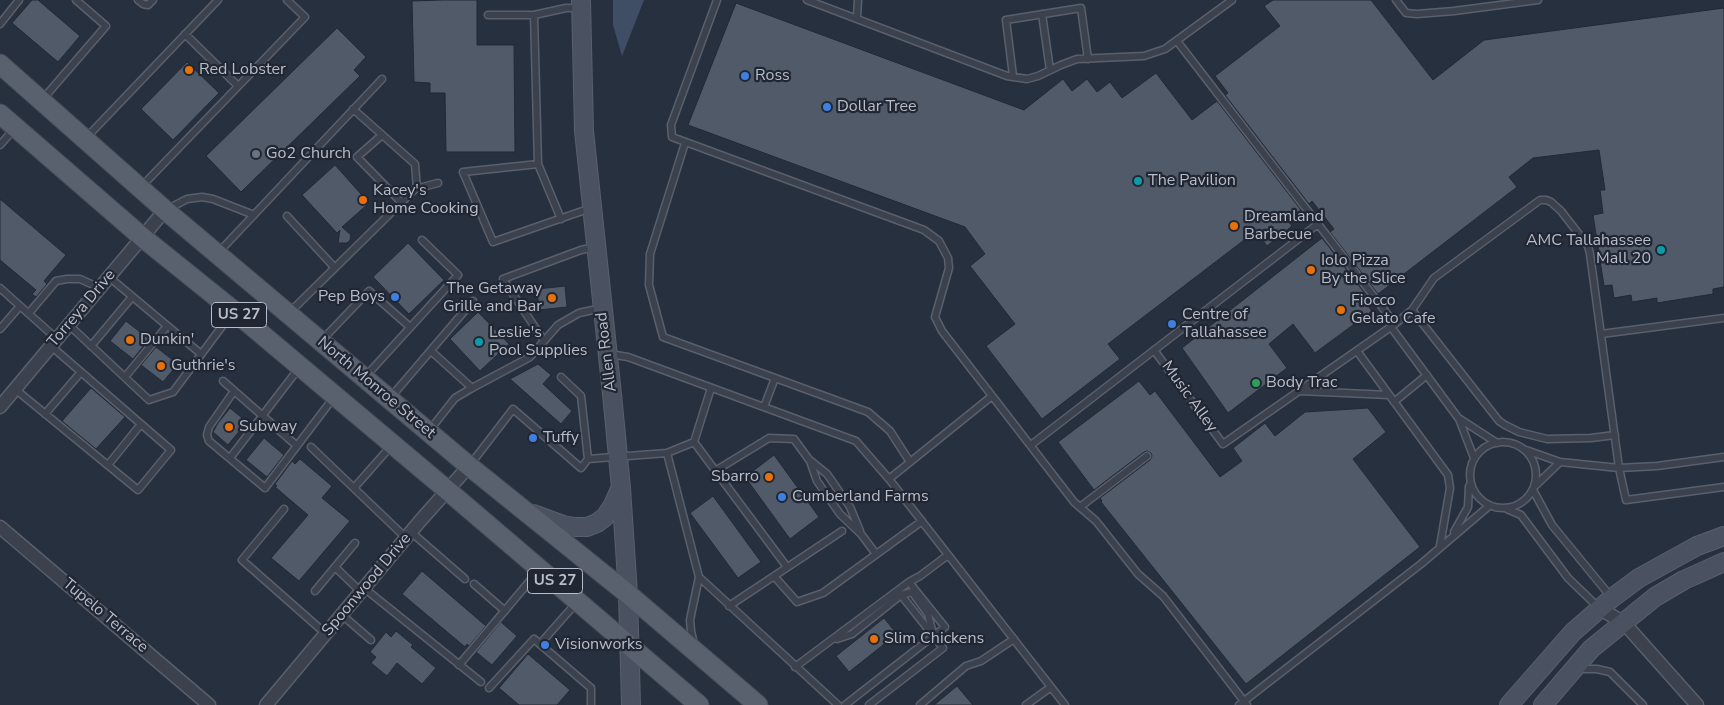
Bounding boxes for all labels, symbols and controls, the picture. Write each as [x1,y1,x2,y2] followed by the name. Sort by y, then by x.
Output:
[199,60,286,80] place label: Red Lobster
[183,64,195,76] marker: Red Lobster
[755,66,790,86] place label: Ross
[739,70,751,82] marker: Ross
[837,97,917,117] place label: Dollar Tree
[821,101,833,113] marker: Dollar Tree
[266,144,351,164] place label: Go2 Church
[250,148,262,160] marker: Go2 Church
[1148,171,1236,191] place label: The Pavilion
[1132,175,1144,187] marker: The Pavilion
[373,181,479,219] place label: Kacey's Home Cooking
[357,194,369,206] marker: Kacey's Home Cooking
[1244,207,1324,245] place label: Dreamland Barbecue
[1228,220,1240,232] marker: Dreamland Barbecue
[1526,231,1651,269] place label: AMC Tallahassee Mall 20
[1655,244,1667,256] marker: AMC Tallahassee Mall 20
[1321,251,1406,289] place label: Iolo Pizza By the Slice
[1305,264,1317,276] marker: Iolo Pizza By the Slice
[44,266,120,352] street label: Torreya Drive
[443,279,542,317] place label: The Getaway Grille and Bar
[318,287,385,307] place label: Pep Boys
[389,291,401,303] marker: Pep Boys
[1351,291,1435,329] place label: Fiocco Gelato Cafe
[546,292,558,304] marker: The Getaway Grille and Bar
[212,302,266,328] road number: US 27
[1335,304,1347,316] marker: Fiocco Gelato Cafe
[1182,305,1267,343] place label: Centre of Tallahassee
[593,311,621,393] street label: Allen Road
[1166,318,1178,330] marker: Centre of Tallahassee
[489,323,588,361] place label: Leslie's Pool Supplies
[140,330,194,350] place label: Dunkin'
[313,333,439,443] street label: North Monroe Street
[124,334,136,346] marker: Dunkin'
[473,336,485,348] marker: Leslie's Pool Supplies
[171,356,235,376] place label: Guthrie's
[1157,358,1221,436] street label: Music Alley
[155,360,167,372] marker: Guthrie's
[1266,373,1337,393] place label: Body Trac
[1250,377,1262,389] marker: Body Trac
[239,417,297,437] place label: Subway
[223,421,235,433] marker: Subway
[543,428,579,448] place label: Tuffy
[527,432,539,444] marker: Tuffy
[711,467,759,487] place label: Sbarro
[763,471,775,483] marker: Sbarro
[792,487,929,507] place label: Cumberland Farms
[776,491,788,503] marker: Cumberland Farms
[318,530,416,640] street label: Spoonwood Drive
[528,568,582,594] road number: US 27
[58,575,152,657] street label: Tupelo Terrace
[884,629,984,649] place label: Slim Chickens
[868,633,880,645] marker: Slim Chickens
[555,635,643,655] place label: Visionworks
[539,639,551,651] marker: Visionworks

